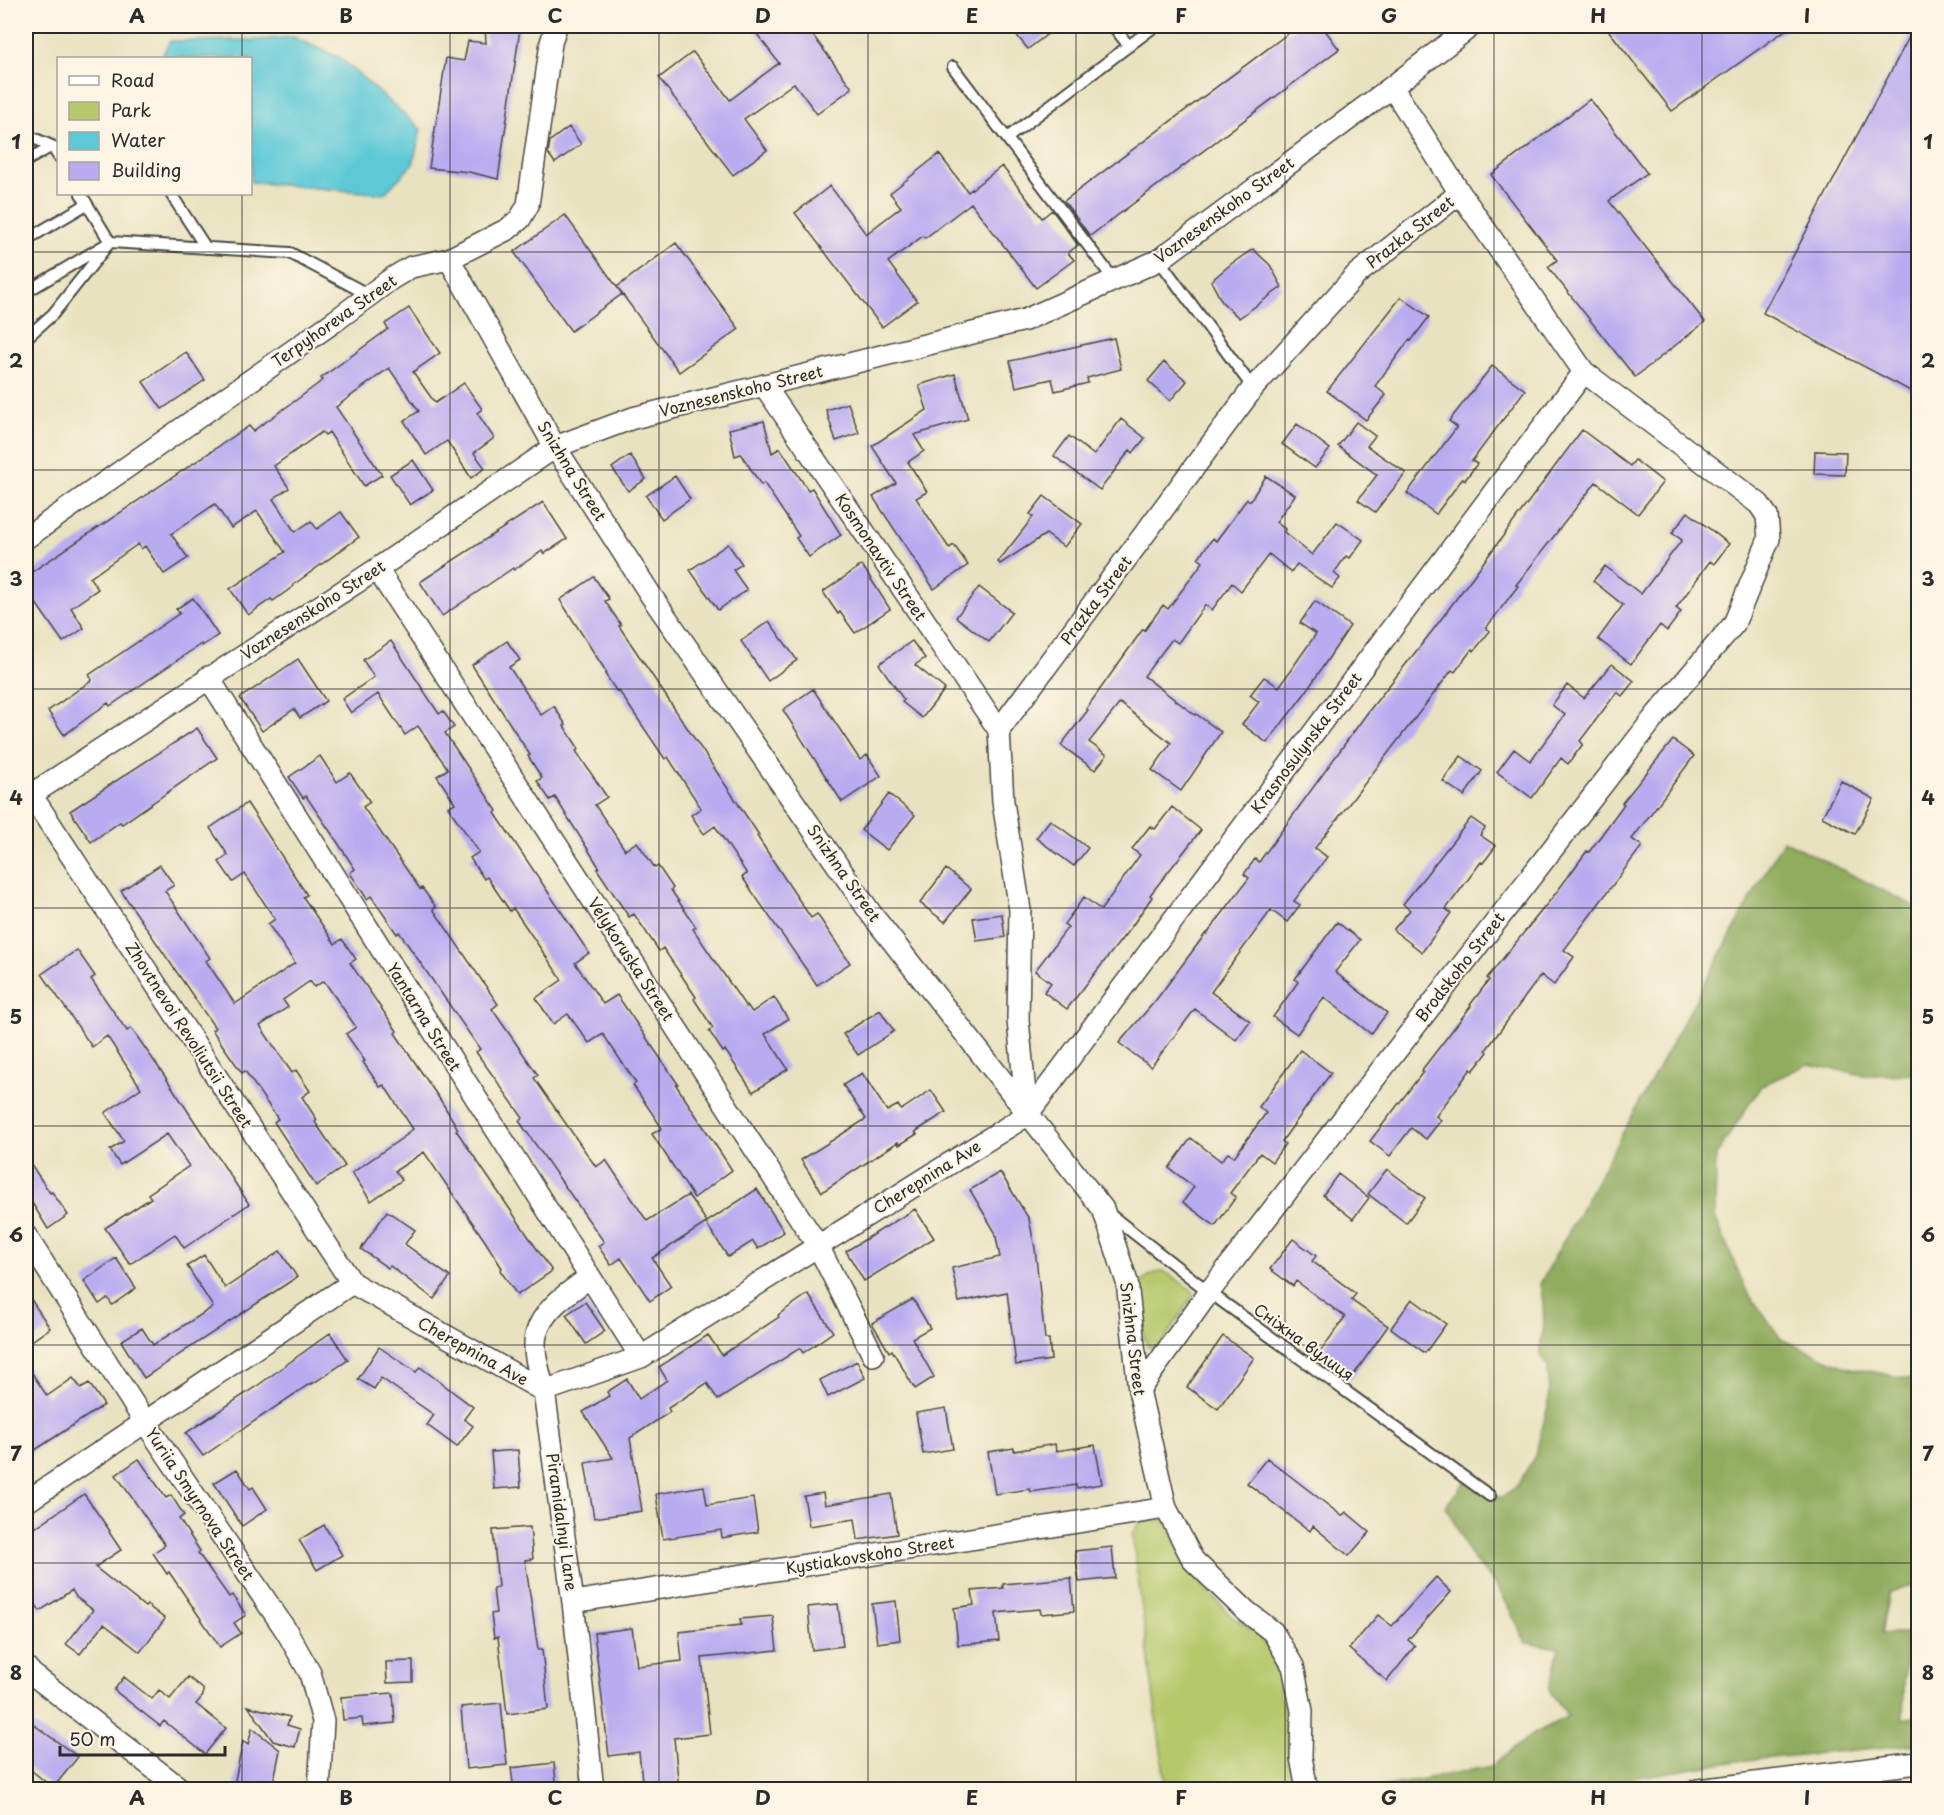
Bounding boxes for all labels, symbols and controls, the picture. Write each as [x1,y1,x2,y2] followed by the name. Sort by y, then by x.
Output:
[129,0,145,30] text: A
[339,0,353,30] text: B
[547,0,563,30] text: C
[755,0,771,30] text: D
[966,0,978,30] text: E
[1175,0,1187,30] text: F
[1381,0,1397,30] text: G
[1590,0,1606,30] text: H
[1804,0,1810,30] text: I
[57,57,252,195] legend
[111,66,155,93] text: Road
[111,96,151,123] text: Park
[11,126,21,156] text: 1
[111,126,166,153] text: Water
[1923,126,1933,156] text: 1
[1148,150,1299,268] street label: Voznesenskoho Street
[111,156,181,183] text: Building
[1360,189,1459,273] street label: Prazka Street
[266,268,401,372] street label: Terpyhoreva Street
[9,345,23,375] text: 2
[1921,345,1935,375] text: 2
[656,358,826,422] street label: Voznesenskoho Street
[532,416,614,526] street label: Snizhna Street
[830,488,934,625] street label: Kosmonavtiv Street
[1054,549,1137,649] street label: Prazka Street
[236,553,390,665] street label: Voznesenskoho Street
[9,563,23,593] text: 3
[1921,563,1935,593] text: 3
[1244,667,1366,818] street label: Krasnosulynska Street
[9,782,23,812] text: 4
[1921,782,1935,812] text: 4
[802,819,888,926] street label: Snizhna Street
[583,892,681,1025] street label: Velykoruska Street
[1409,906,1510,1026] street label: Brodskoho Street
[121,937,259,1133] street label: Zhovtnevoi Revoliutsii Street
[382,957,468,1076] street label: Yantarna Street
[10,1001,22,1031] text: 5
[1922,1001,1934,1031] text: 5
[868,1133,985,1219] street label: Cherepnina Ave
[9,1219,23,1249] text: 6
[1921,1219,1935,1249] text: 6
[1115,1281,1153,1397] street label: Snizhna Street
[1249,1297,1360,1386] street label: Сніжна вулиця
[414,1310,533,1390] street label: Cherepnina Ave
[141,1422,261,1585] street label: Yuriia Smyrnova Street
[10,1438,22,1468] text: 7
[1922,1438,1934,1468] text: 7
[541,1451,585,1592] street label: Piramidalnyi Lane
[784,1529,956,1579] street label: Kystiakovskoho Street
[10,1657,22,1687] text: 8
[1922,1657,1934,1687] text: 8
[60,1719,225,1757] scale bar
[69,1725,116,1752] text: 50 m
[129,1782,145,1812] text: A
[339,1782,353,1812] text: B
[547,1782,563,1812] text: C
[755,1782,771,1812] text: D
[966,1782,978,1812] text: E
[1175,1782,1187,1812] text: F
[1381,1782,1397,1812] text: G
[1590,1782,1606,1812] text: H
[1804,1782,1810,1812] text: I

